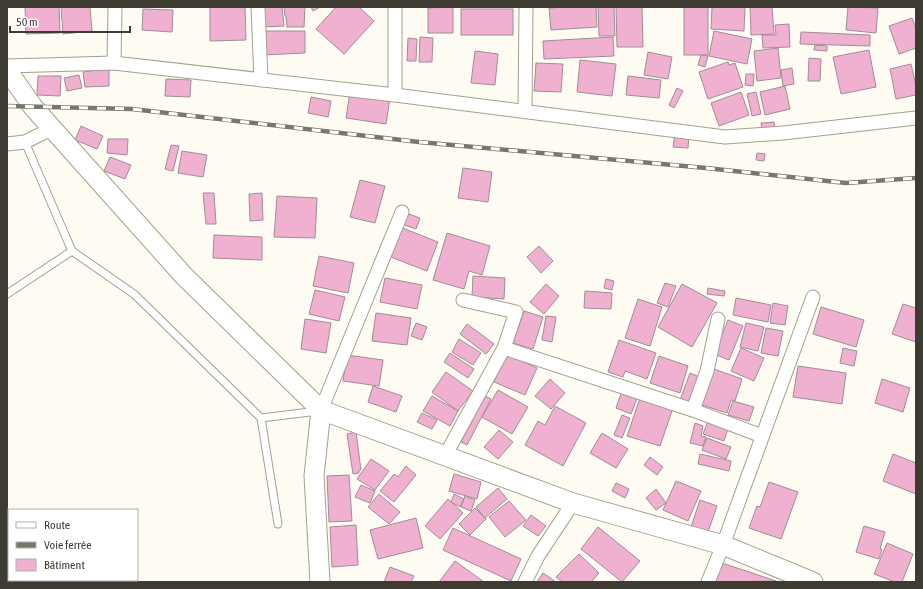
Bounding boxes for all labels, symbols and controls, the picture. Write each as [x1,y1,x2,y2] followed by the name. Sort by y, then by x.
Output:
[10,8,130,34] scale bar
[16,15,38,29] text: 50 m
[8,509,138,581] legend
[44,518,70,532] text: Route
[44,538,92,552] text: Voie ferrée
[44,558,85,572] text: Bâtiment

